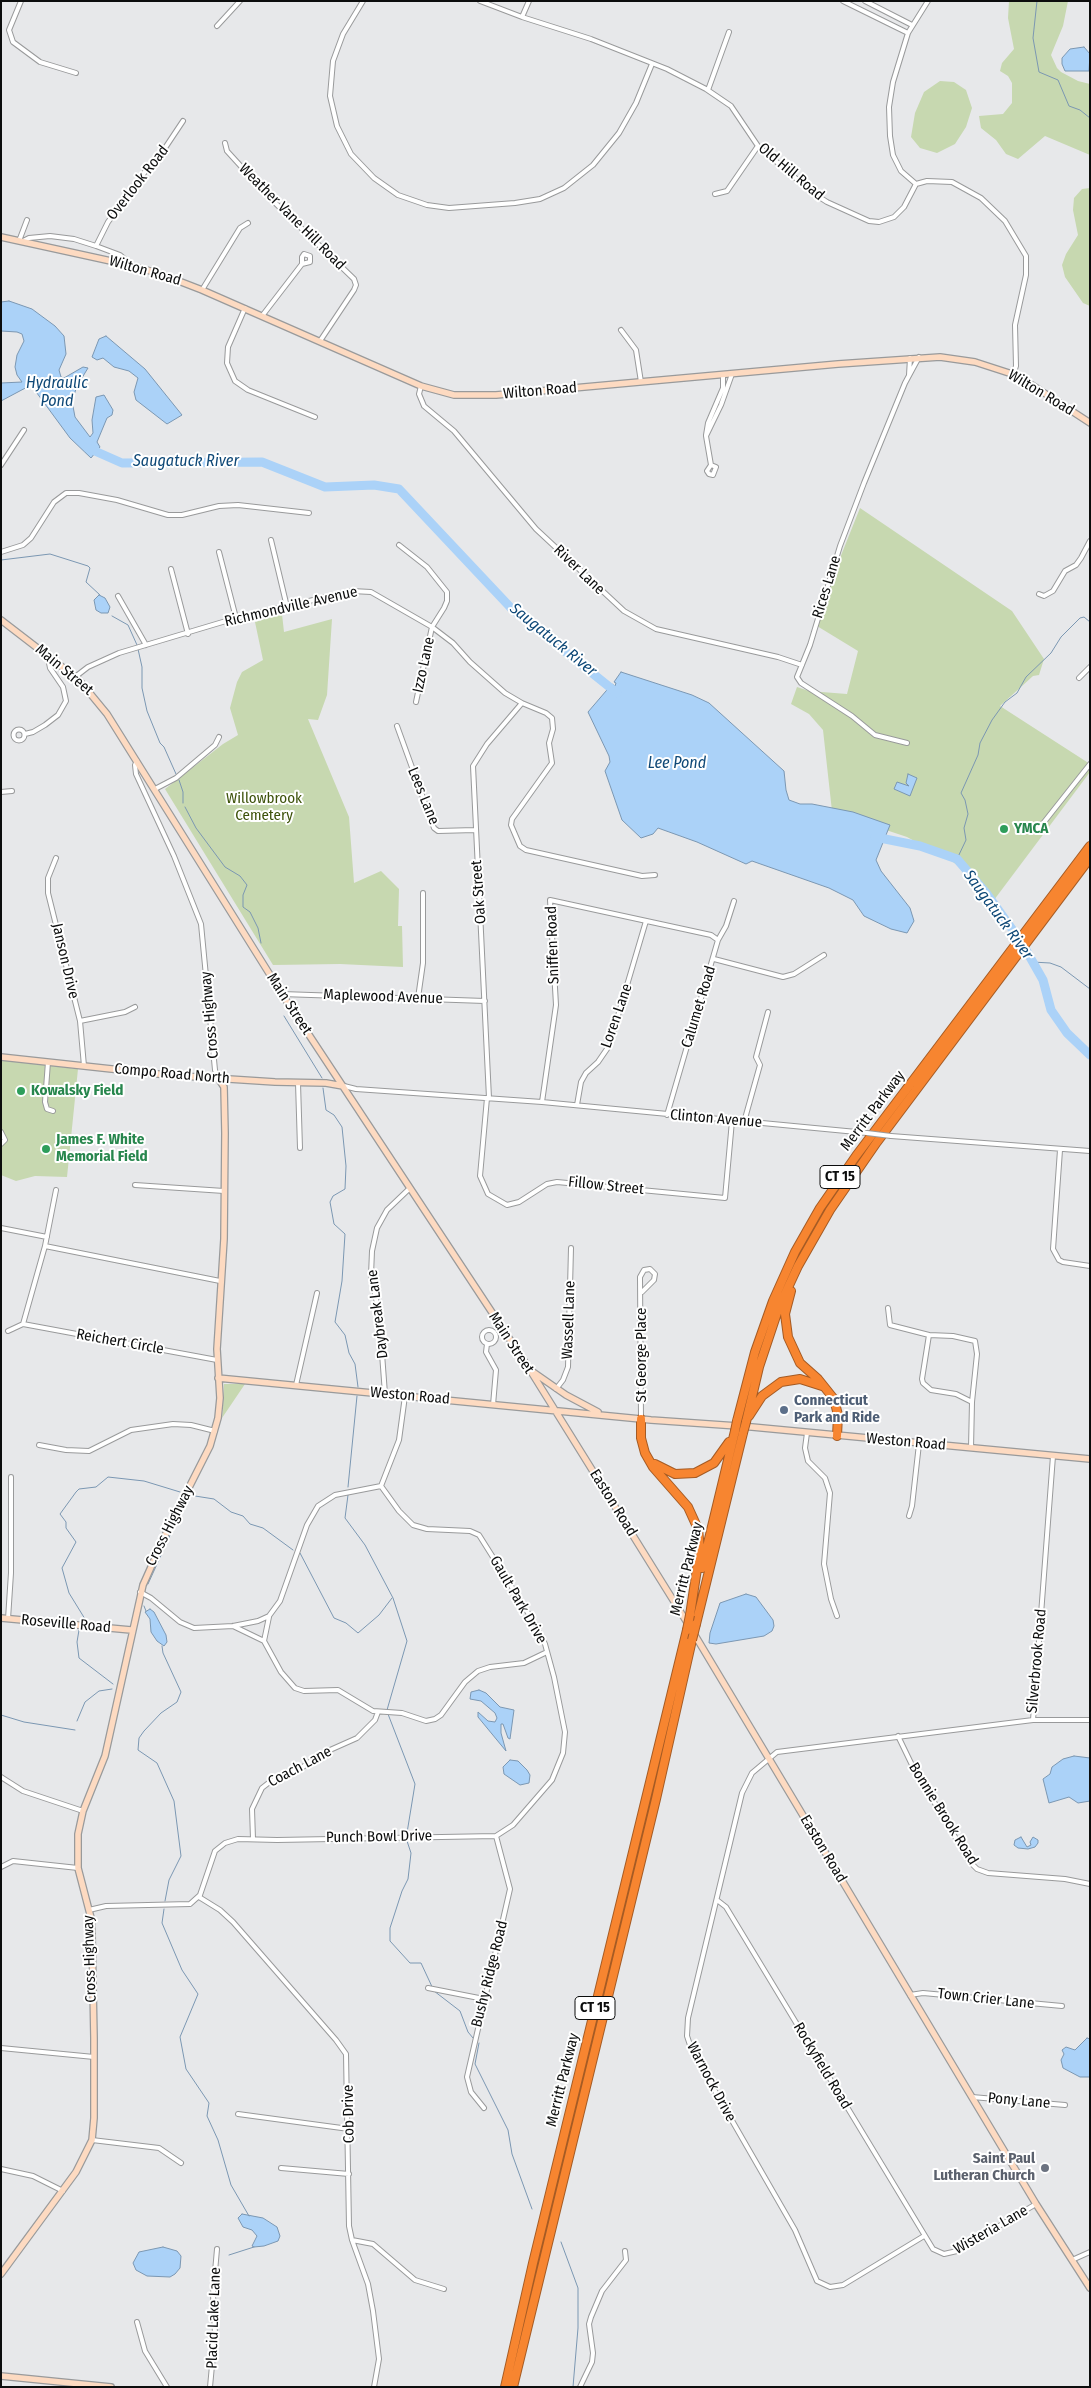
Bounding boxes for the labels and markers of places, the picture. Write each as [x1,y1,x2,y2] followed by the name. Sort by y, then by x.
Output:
[1014,820,1048,838] place label: YMCA
[998,823,1010,835] marker: YMCA
[31,1082,123,1100] place label: Kowalsky Field
[15,1085,27,1097] marker: Kowalsky Field
[56,1131,148,1166] place label: James F. White Memorial Field
[40,1143,52,1155] marker: James F. White Memorial Field
[794,1392,880,1427] place label: Connecticut Park and Ride
[778,1404,790,1416] marker: Connecticut Park and Ride
[933,2150,1035,2185] place label: Saint Paul Lutheran Church
[1039,2162,1051,2174] marker: Saint Paul Lutheran Church

